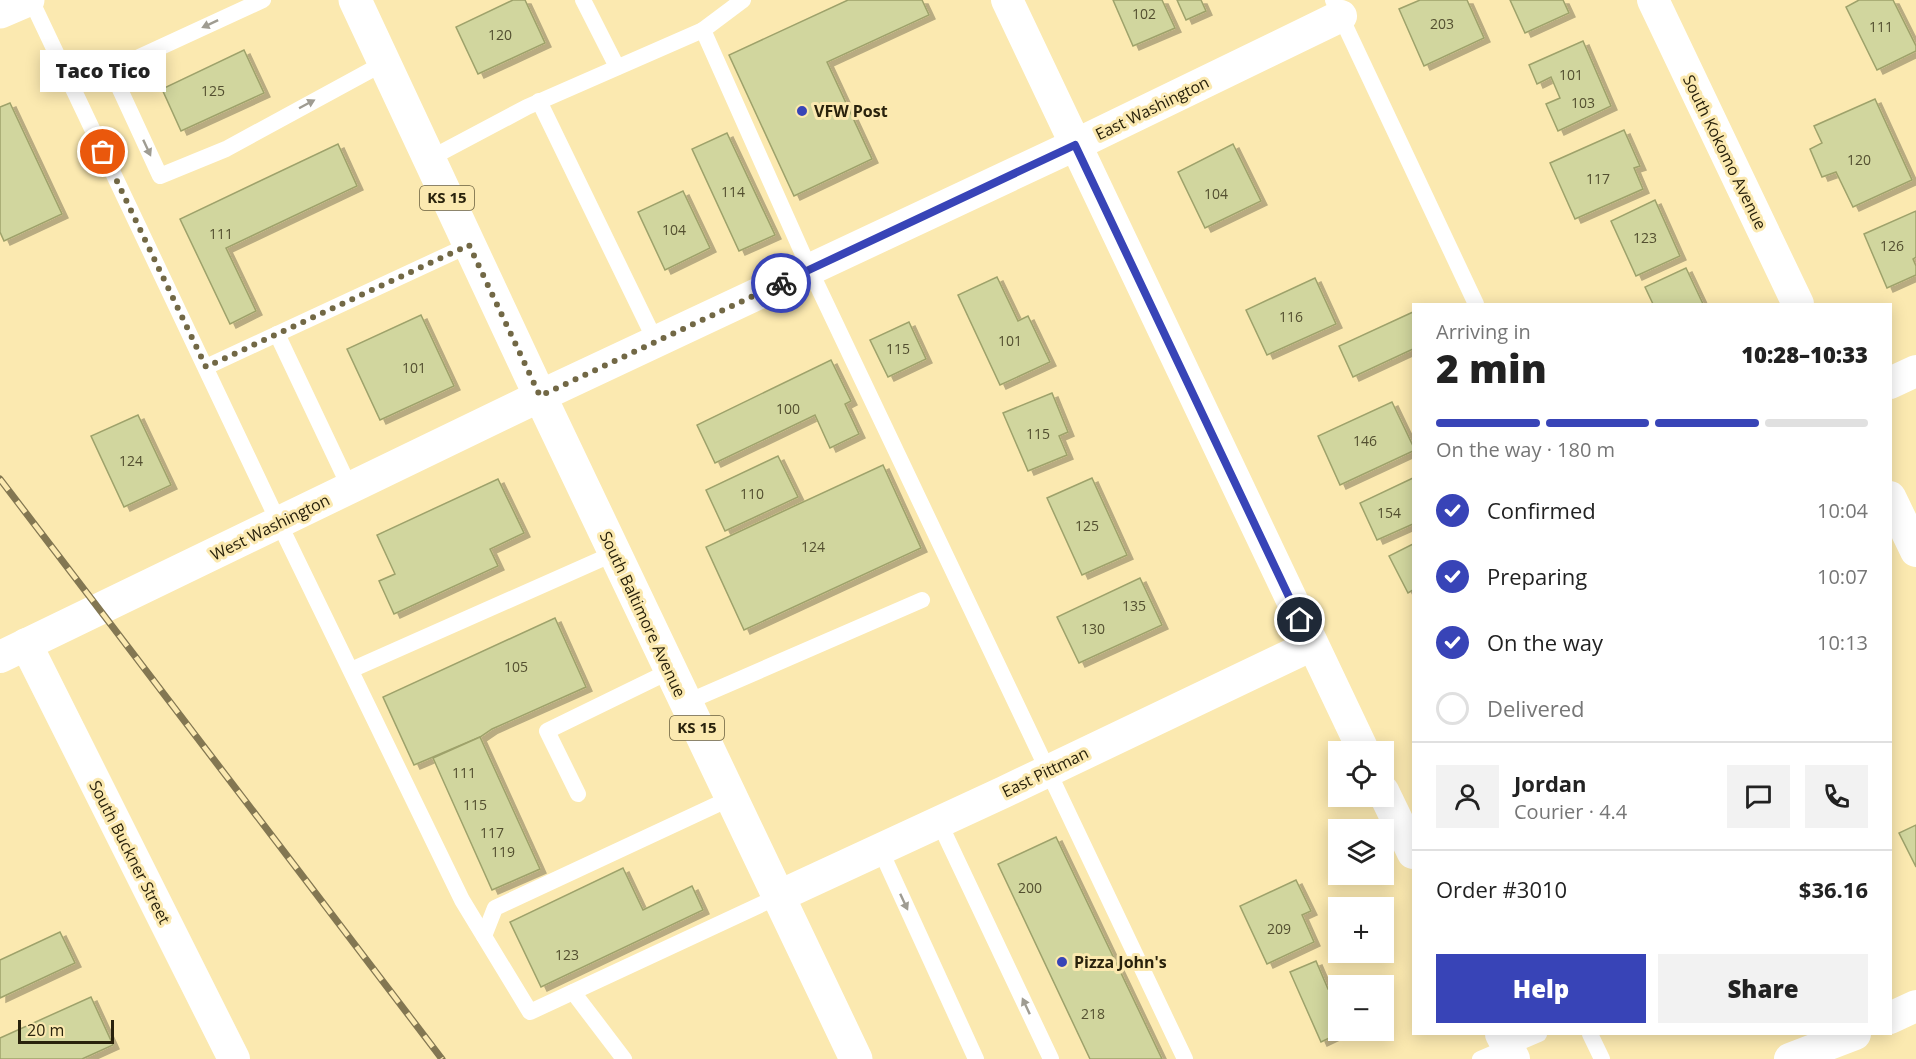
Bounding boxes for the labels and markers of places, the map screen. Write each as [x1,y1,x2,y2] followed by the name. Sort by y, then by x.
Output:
[40,50,166,92] callout: Taco Tico
[814,100,888,122] place label: VFW Post
[795,104,809,118] marker: VFW Post
[77,126,128,177] pin
[1274,594,1325,645] pin
[1074,951,1167,973] place label: Pizza John's
[1055,955,1069,969] marker: Pizza John's

